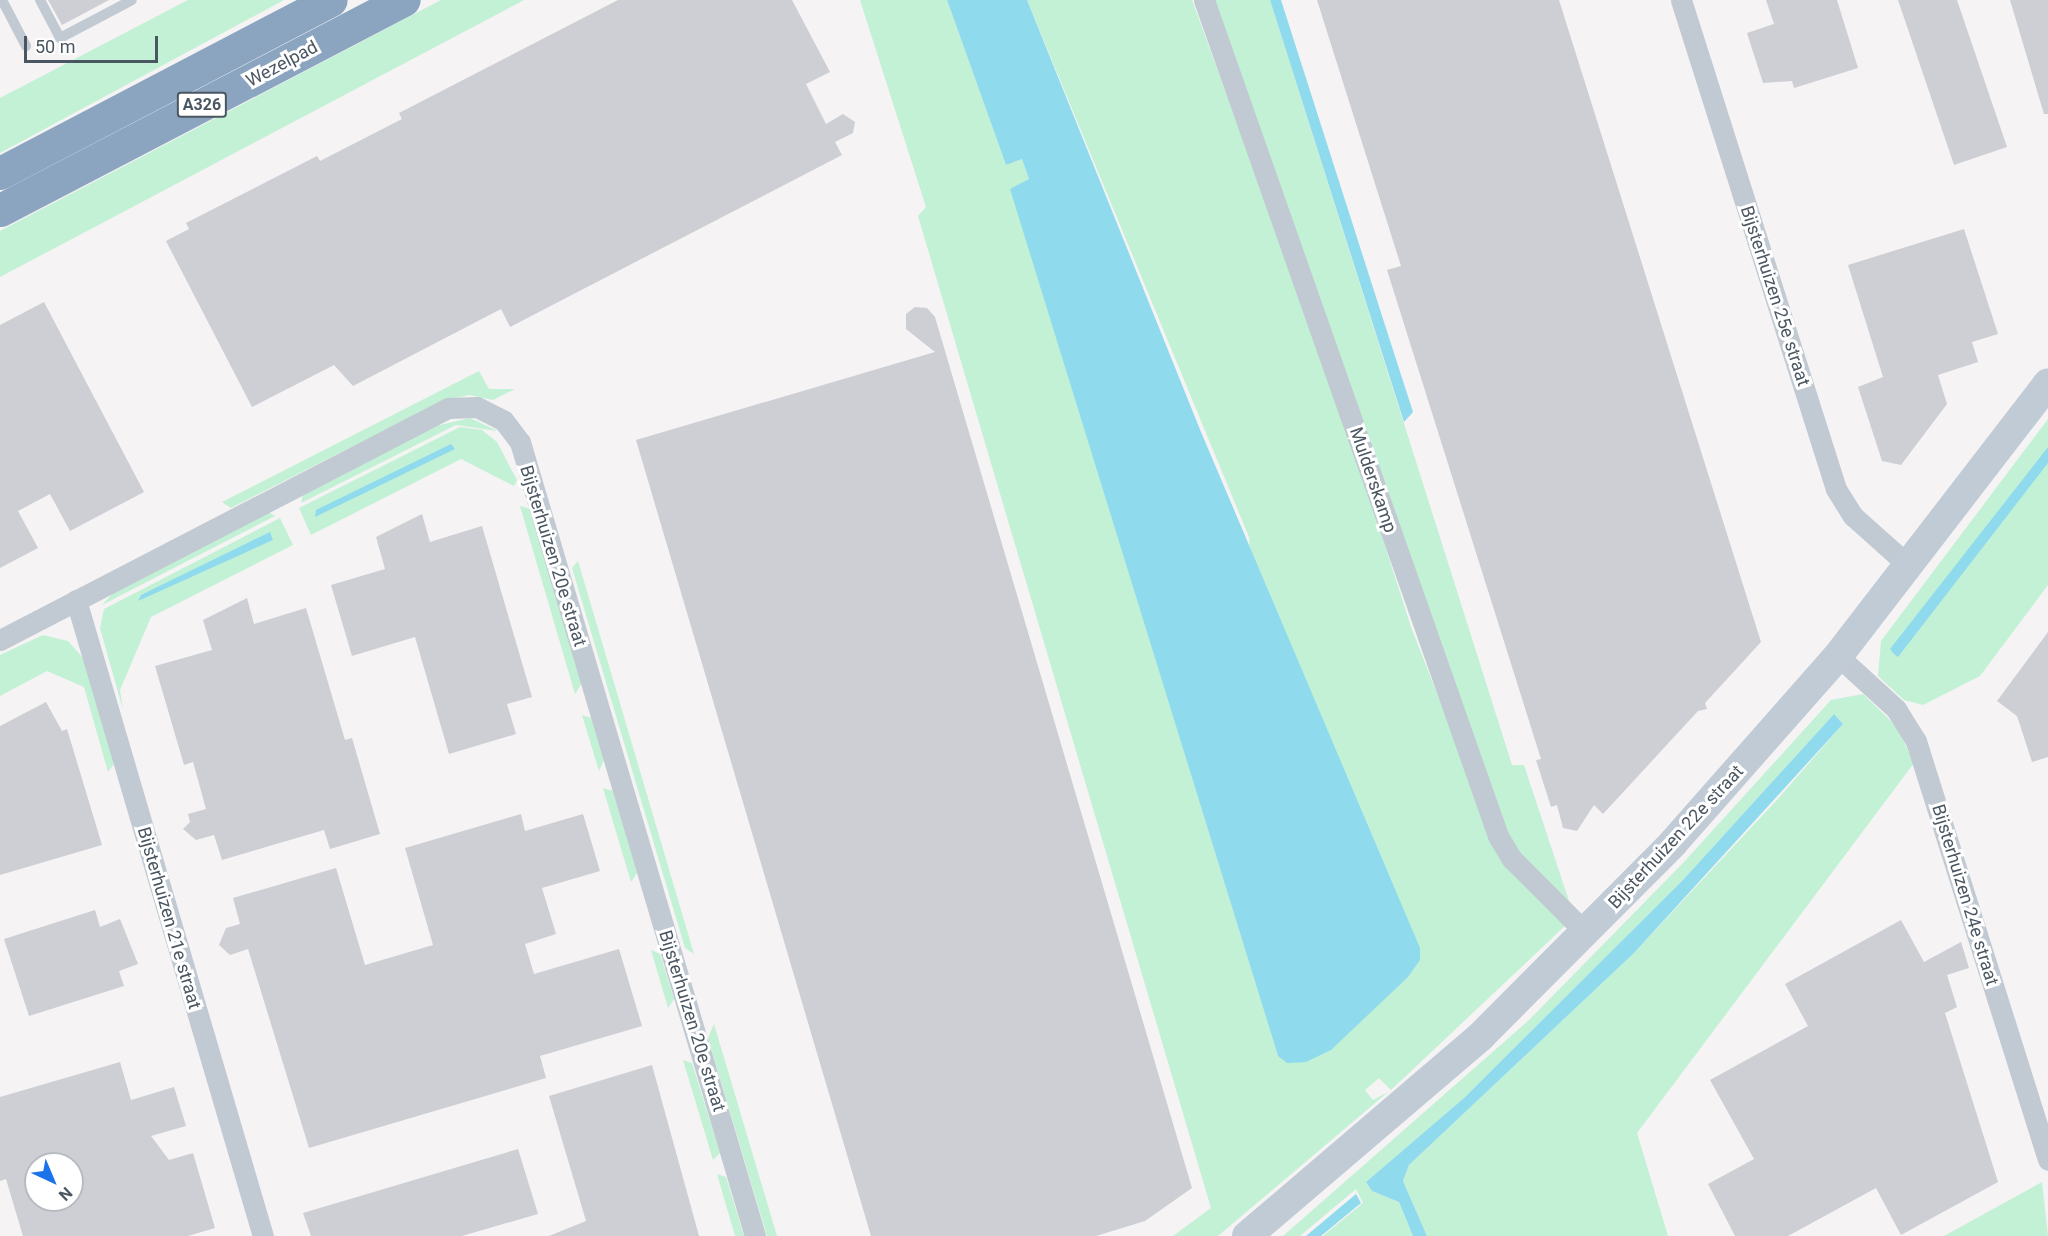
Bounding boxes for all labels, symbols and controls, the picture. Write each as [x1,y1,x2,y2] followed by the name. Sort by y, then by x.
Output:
[27,24,160,62] scale bar
[35,36,75,57] text: 50 m
[242,36,322,92] street label: Wezelpad
[176,92,228,118] road number: A326
[1736,203,1814,389] street label: Bijsterhuizen 25e straat
[1345,425,1401,535] street label: Mulderskamp
[515,463,591,649] street label: Bijsterhuizen 20e straat
[1604,761,1748,913] street label: Bijsterhuizen 22e straat
[1927,802,2003,988] street label: Bijsterhuizen 24e straat
[133,825,205,1011] street label: Bijsterhuizen 21e straat
[654,928,730,1114] street label: Bijsterhuizen 20e straat
[24,1152,84,1212] north arrow
[55,1183,76,1205] text: N

